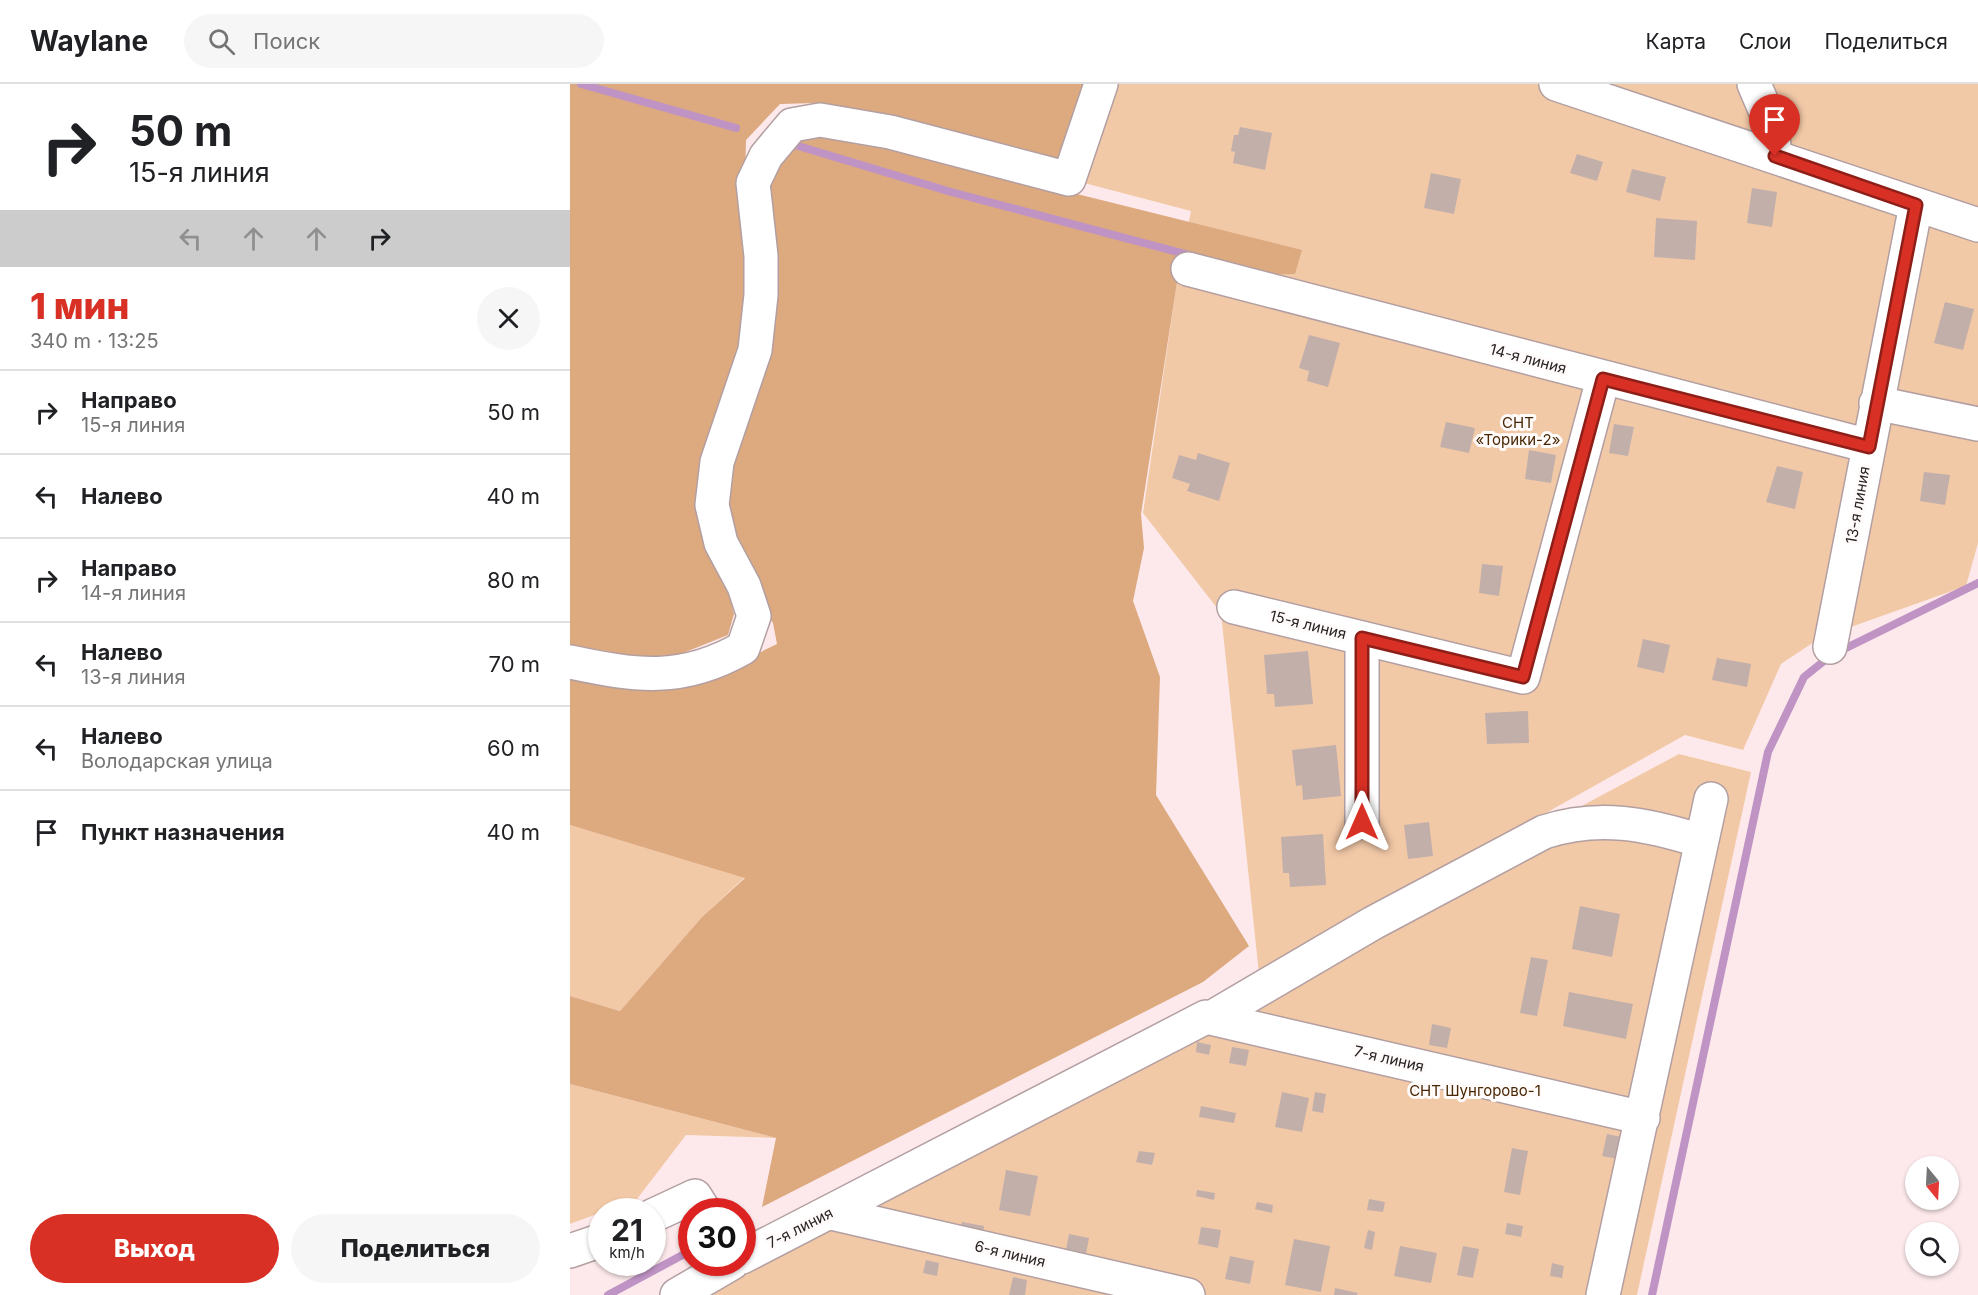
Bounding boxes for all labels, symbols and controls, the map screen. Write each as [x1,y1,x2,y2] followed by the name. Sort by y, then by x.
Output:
[184,14,604,68] search box
[30,24,148,58] text: Waylane
[205,25,238,58] icon: search
[253,28,320,54] text: Поиск
[1646,29,1706,54] text: Карта
[1739,29,1791,54] text: Слои
[1824,29,1948,54] text: Поделиться
[1749,94,1800,156] pin
[1758,103,1791,136] icon: arrive
[129,105,232,156] text: 50 m
[30,108,108,186] icon: right
[129,156,270,189] text: 15-я линия
[174,222,207,255] icon: left
[237,222,270,255] icon: ahead
[300,222,333,255] icon: ahead
[363,222,396,255] icon: right
[30,284,129,328] text: 1 мин
[477,287,540,350] button: close
[30,329,159,353] text: 340 m · 13:25
[1488,339,1569,378] street label: 14-я линия
[81,387,177,413] text: Направо
[30,396,63,429] icon: right
[487,399,540,425] text: 50 m
[81,413,185,437] text: 15-я линия
[1476,413,1560,449] park label: СНТ «Торики-2»
[1841,465,1874,545] street label: 13-я линия
[30,480,63,513] icon: left
[81,483,163,509] text: Налево
[486,483,540,509] text: 40 m
[81,555,177,581] text: Направо
[30,564,63,597] icon: right
[487,567,540,593] text: 80 m
[81,581,186,605] text: 14-я линия
[1268,606,1348,643] street label: 15-я линия
[81,639,163,665] text: Налево
[30,648,63,681] icon: left
[489,651,540,677] text: 70 m
[81,665,185,689] text: 13-я линия
[81,723,163,749] text: Налево
[30,732,63,765] icon: left
[487,735,540,761] text: 60 m
[81,749,273,773] text: Володарская улица
[1330,790,1394,854] position arrow
[30,816,63,849] icon: arrive
[81,819,285,845] text: Пункт назначения
[486,819,540,845] text: 40 m
[1352,1041,1426,1076] street label: 7-я линия
[1409,1081,1541,1100] park label: СНТ Шунгорово-1
[1905,1156,1959,1210] north arrow
[1905,1156,1959,1276] map controls
[678,1198,756,1276] speed limit sign: 30
[764,1203,836,1252] street label: 7-я линия
[611,1212,643,1248] text: 21
[30,1214,279,1283] button: Выход
[291,1214,540,1283] button: Поделиться
[1905,1222,1959,1276] button: search
[973,1236,1047,1271] street label: 6-я линия
[609,1243,645,1262] text: km/h

